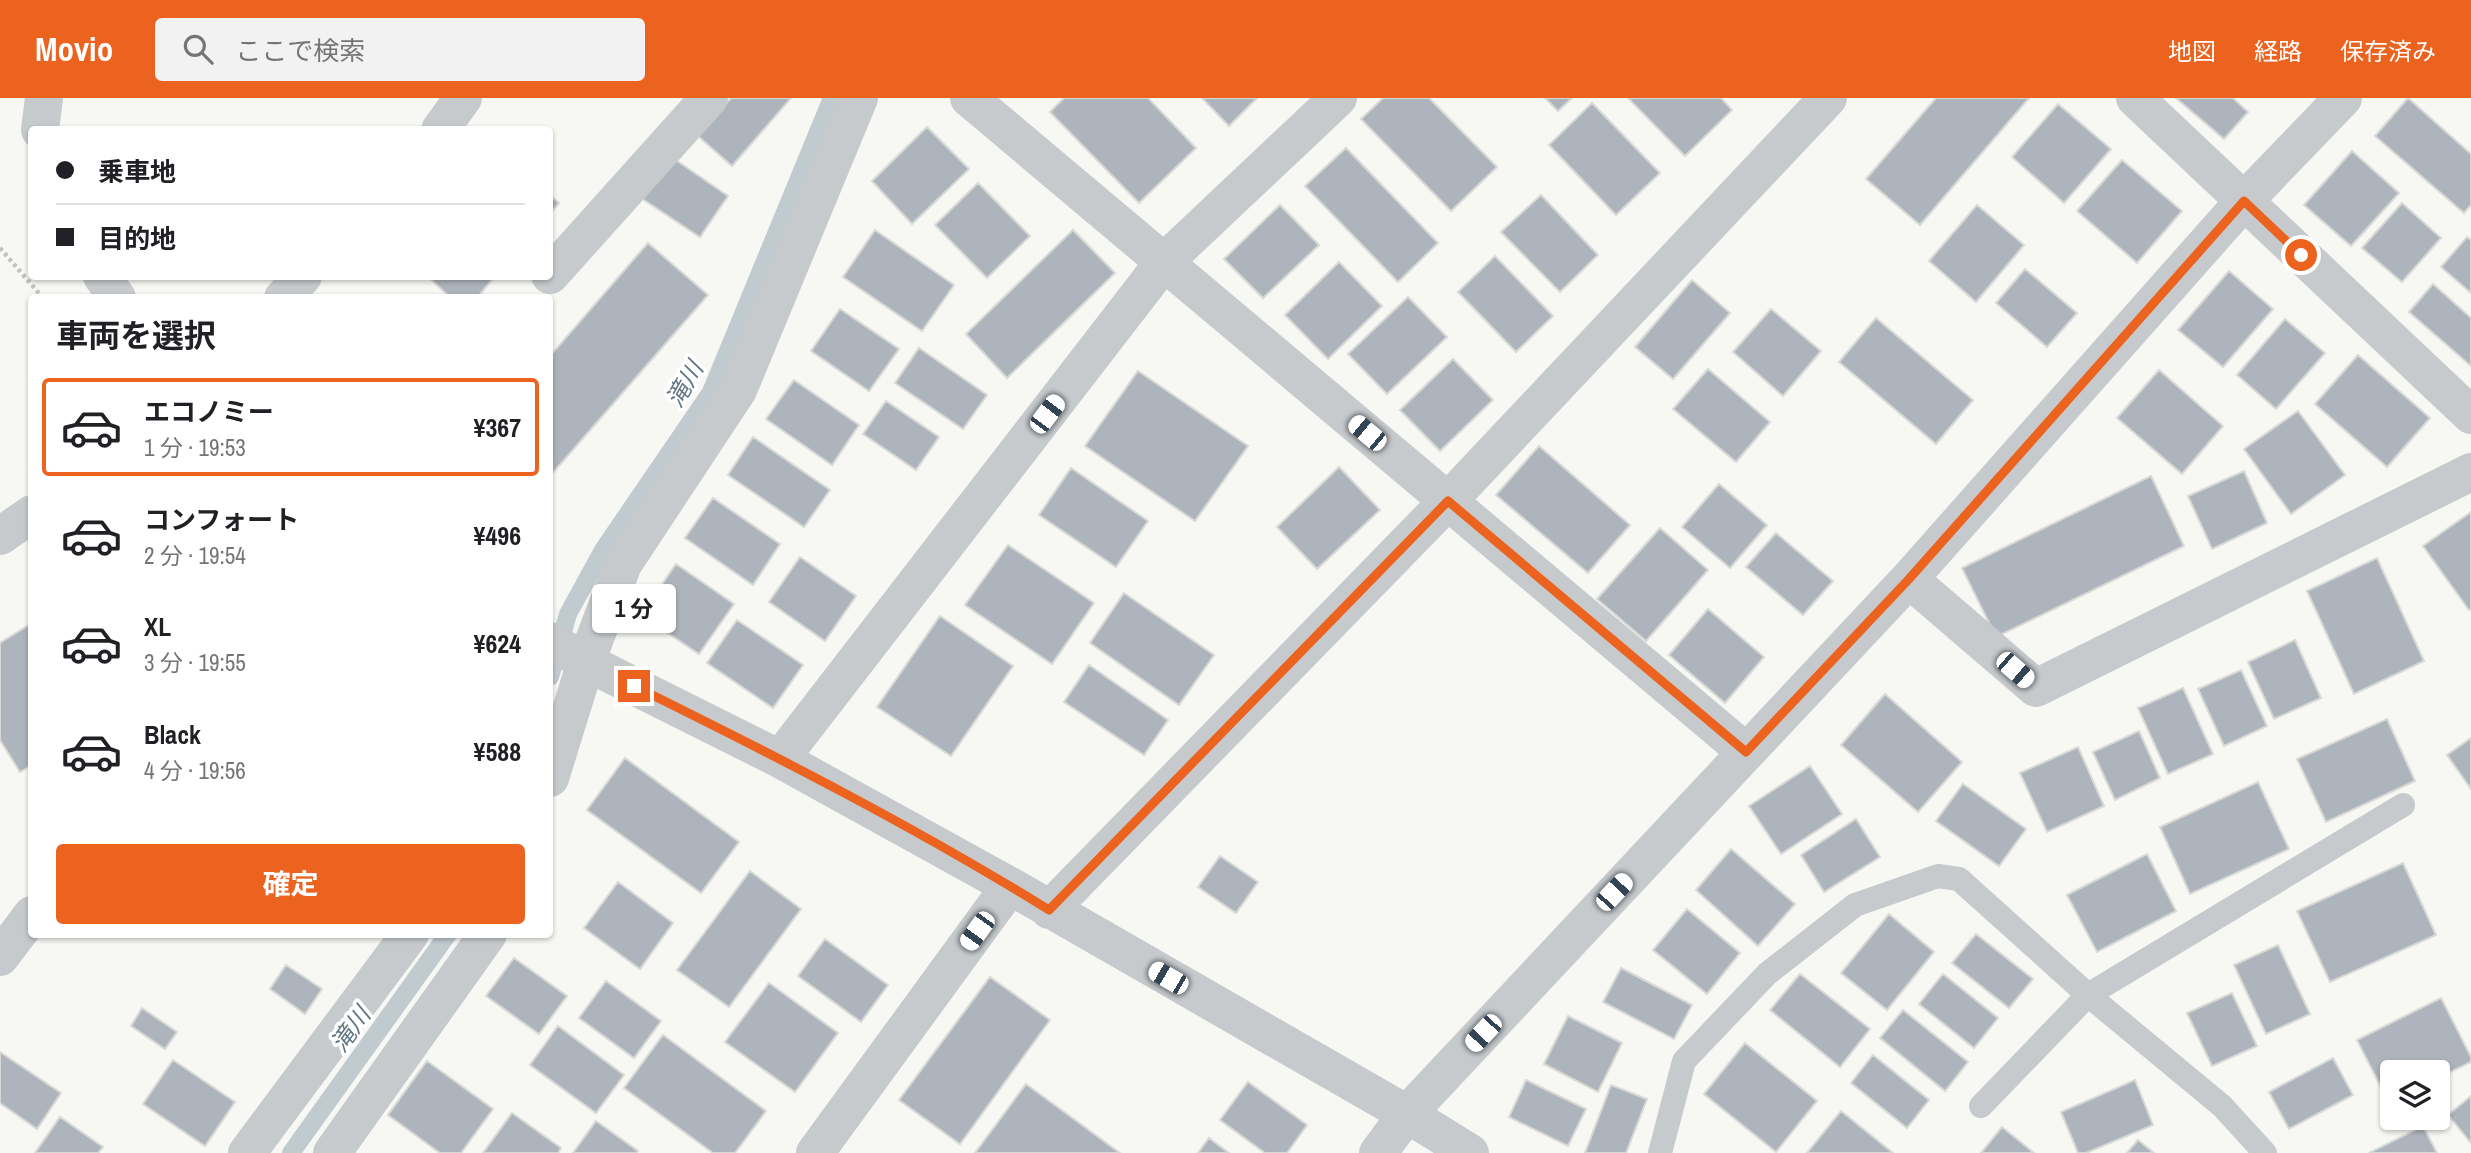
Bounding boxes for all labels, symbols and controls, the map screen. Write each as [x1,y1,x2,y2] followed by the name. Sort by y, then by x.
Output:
[155,18,645,81] search box
[35,27,113,71] text: Movio
[179,30,217,68] icon: search
[235,33,365,68] text: ここで検索
[2168,35,2216,67] text: 地図
[2254,35,2302,67] text: 経路
[2340,35,2436,67] text: 保存済み
[98,154,176,189] text: 乗車地
[98,221,176,256] text: 目的地
[2285,239,2317,271] route start
[56,314,216,357] text: 車両を選択
[658,353,711,413] water label: 滝川
[1026,391,1069,437] car
[144,394,274,429] text: エコノミー
[60,396,123,459] icon: car
[474,410,521,445] text: ¥367
[1345,411,1390,455] car
[144,432,246,463] text: 1 分 · 19:53
[144,502,299,537] text: コンフォート
[60,504,123,567] icon: car
[474,518,521,553] text: ¥496
[144,540,246,571] text: 2 分 · 19:54
[592,584,676,634] callout: 1 分
[615,593,653,624] text: 1 分
[144,609,171,644] text: XL
[60,612,123,675] icon: car
[474,626,521,661] text: ¥624
[144,647,246,678] text: 3 分 · 19:55
[1993,648,2038,692] car
[618,670,650,702] route end
[144,717,201,752] text: Black
[60,720,123,783] icon: car
[474,734,521,769] text: ¥588
[144,755,246,786] text: 4 分 · 19:56
[56,844,525,924] button: 確定
[1592,869,1637,915] car
[957,908,998,954] car
[1145,958,1192,998] car
[323,998,379,1058] water label: 滝川
[1461,1010,1506,1056] car
[2380,1060,2450,1130] map controls
[2380,1060,2450,1130] button: layers

